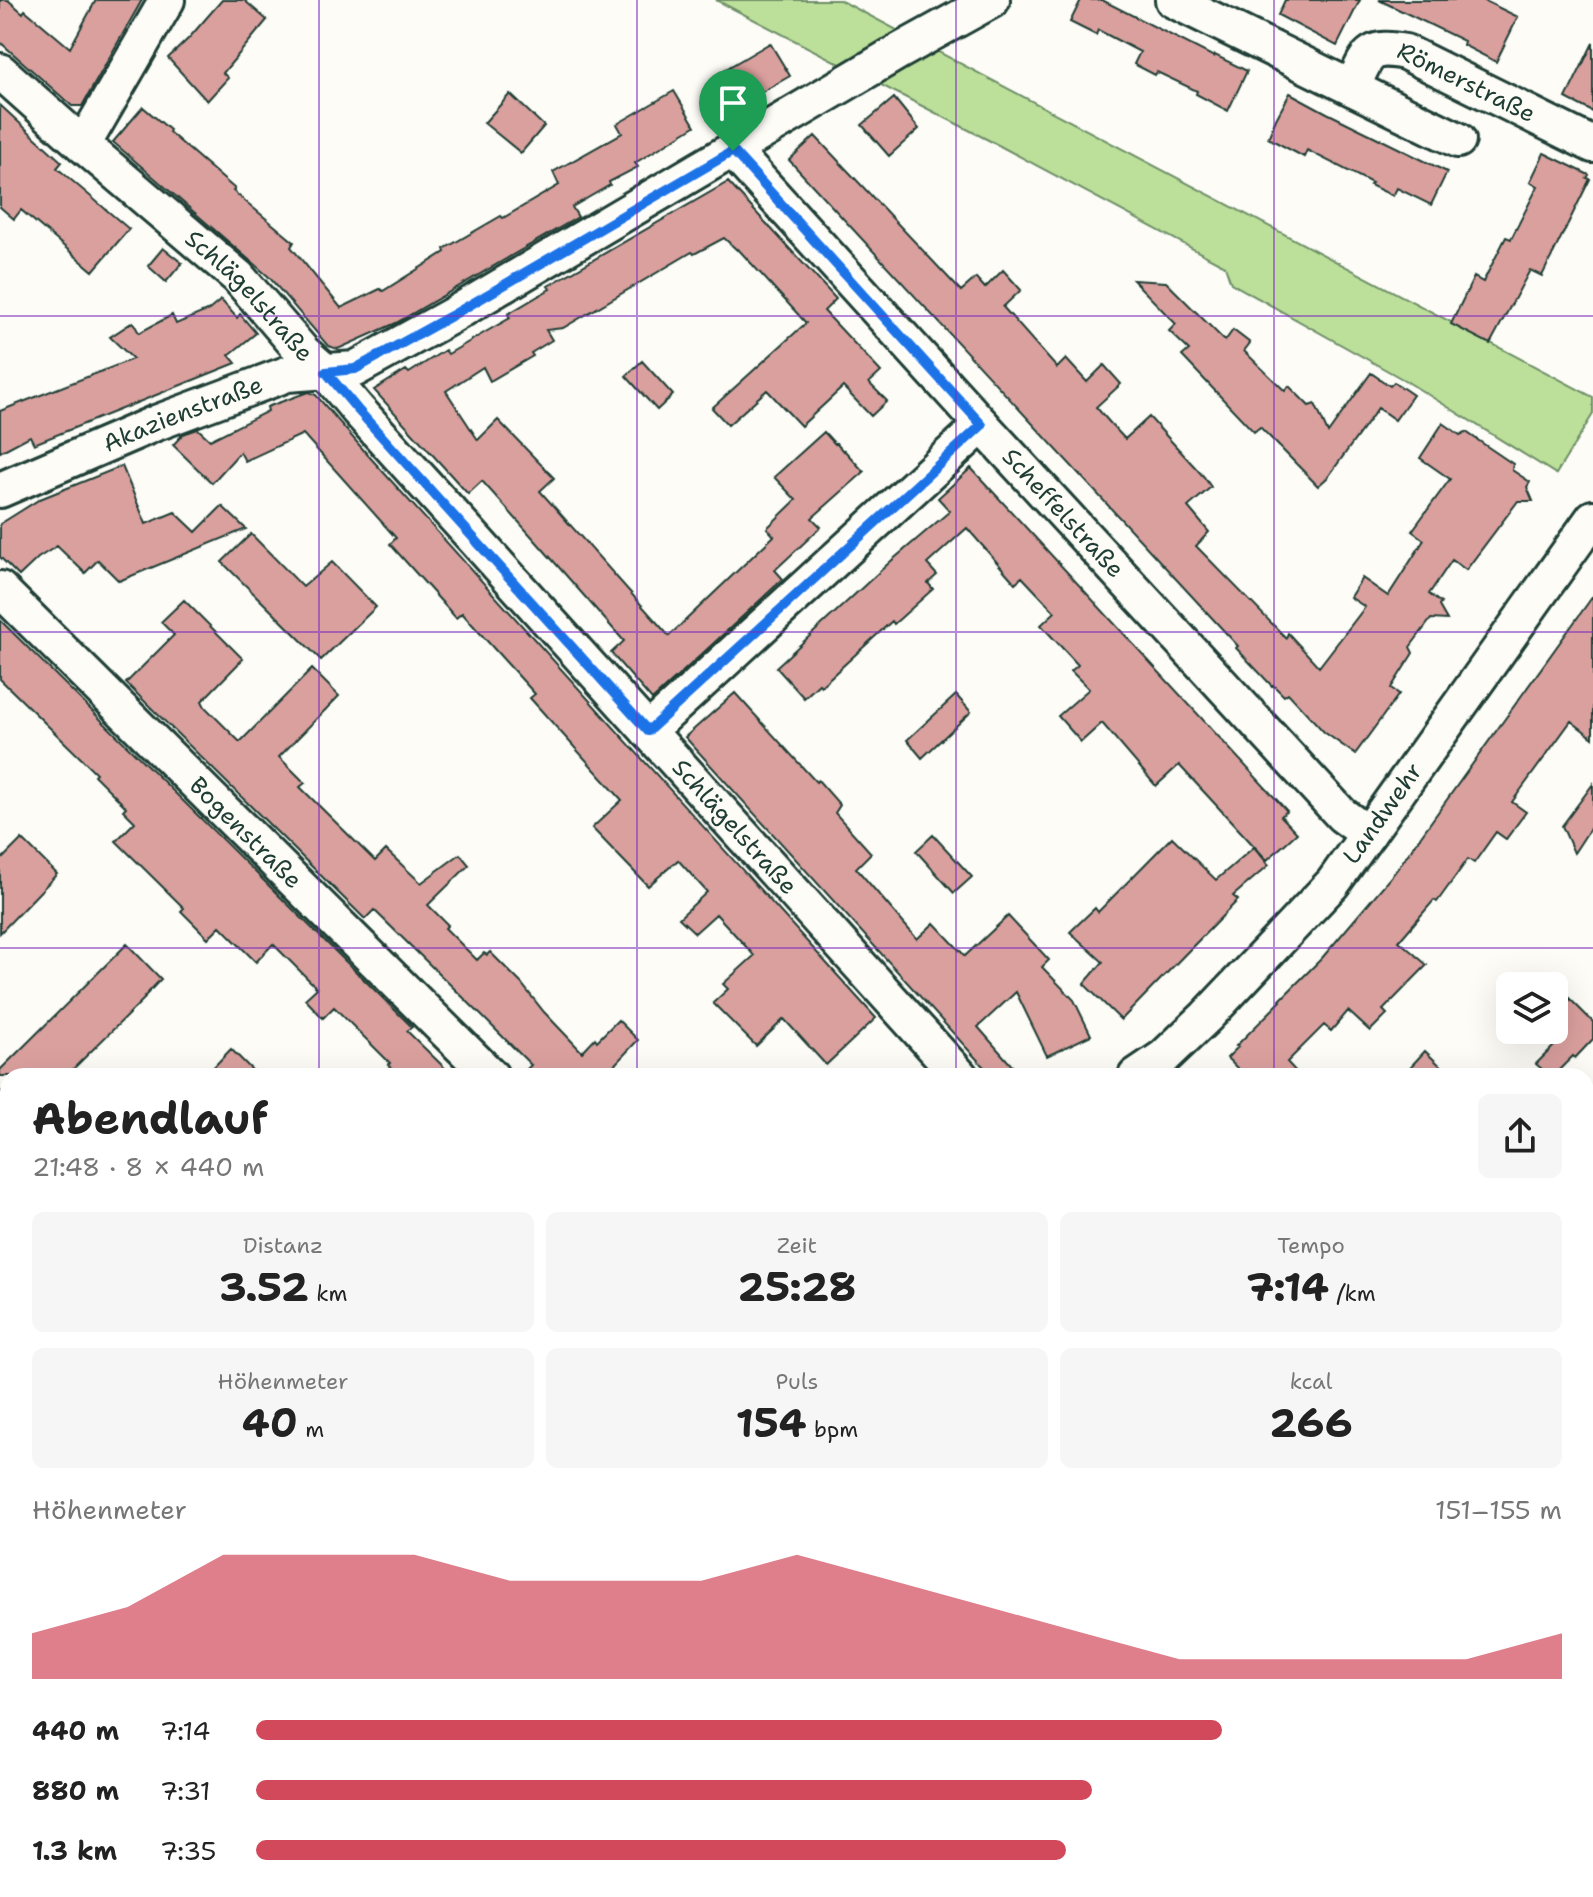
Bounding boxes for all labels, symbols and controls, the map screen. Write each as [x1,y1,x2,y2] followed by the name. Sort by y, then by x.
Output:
[1392,35,1541,130] street label: Römerstraße
[699,69,767,151] pin
[711,81,755,125] icon: arrive
[178,223,320,369] street label: Schlägelstraße
[98,369,267,460] street label: Akazienstraße
[995,441,1131,585] street label: Scheffelstraße
[665,752,804,901] street label: Schlägelstraße
[1336,756,1430,870] street label: Landwehr
[182,770,309,896] street label: Bogenstraße
[1496,972,1568,1044] map controls
[1496,972,1568,1044] button: layers
[32,1089,268,1148] text: Abendlauf
[1478,1094,1562,1178] button: share
[32,1149,264,1184] text: 21:48 · 8 × 440 m
[243,1231,323,1260] text: Distanz
[777,1231,817,1260] text: Zeit
[1277,1231,1345,1260] text: Tempo
[219,1260,309,1314] text: 3.52
[737,1260,857,1314] text: 25:28
[1246,1260,1329,1314] text: 7:14
[309,1279,347,1308] text: km
[1329,1279,1376,1308] text: /km
[218,1367,348,1396] text: Höhenmeter
[776,1367,818,1396] text: Puls
[1290,1367,1332,1396] text: kcal
[242,1396,298,1450] text: 40
[736,1396,807,1450] text: 154
[1269,1396,1353,1450] text: 266
[298,1415,324,1444] text: m
[807,1415,858,1444] text: bpm
[32,1492,187,1527] text: Höhenmeter
[1435,1492,1562,1527] text: 151–155 m
[32,1713,119,1748] text: 440 m
[160,1713,210,1748] text: 7:14
[32,1773,119,1808] text: 880 m
[160,1773,211,1808] text: 7:31
[32,1833,117,1868] text: 1.3 km
[160,1833,216,1868] text: 7:35

